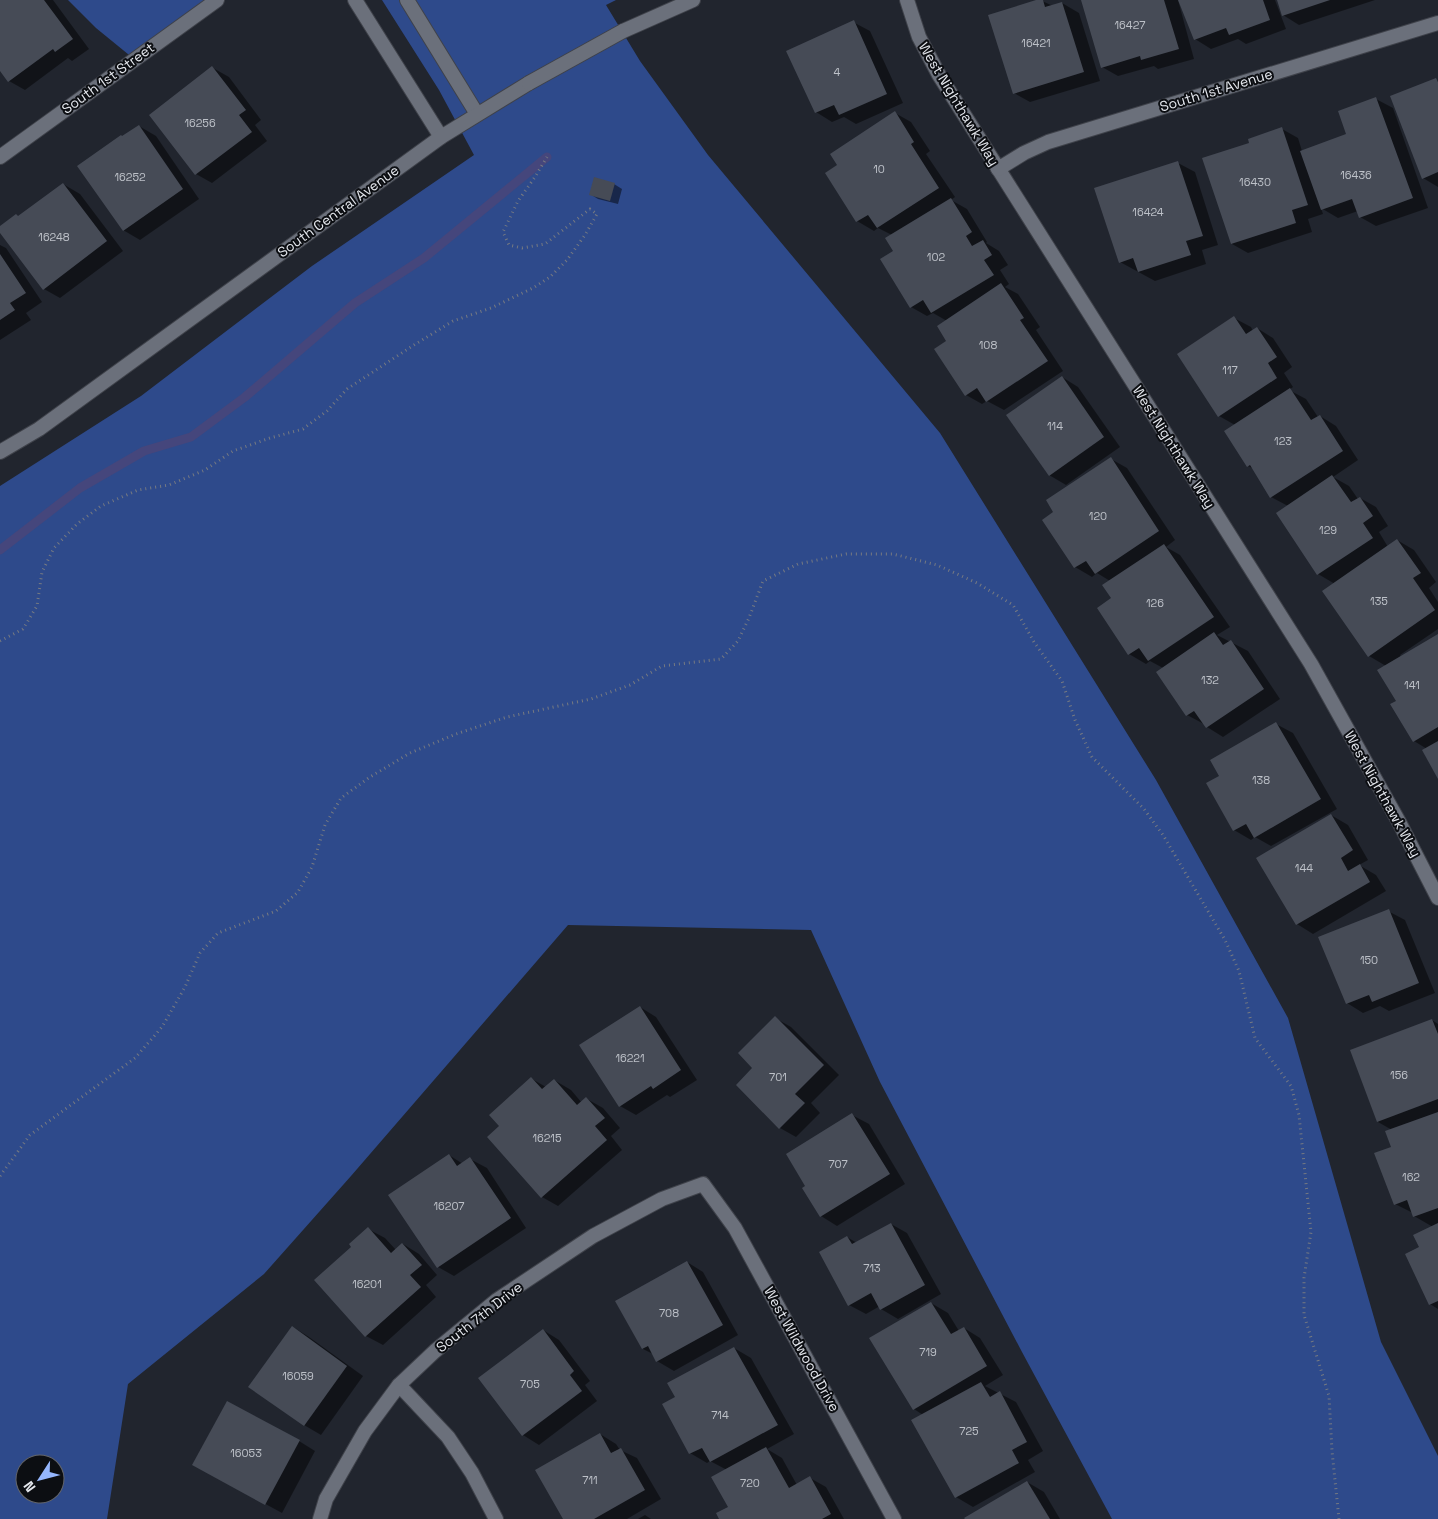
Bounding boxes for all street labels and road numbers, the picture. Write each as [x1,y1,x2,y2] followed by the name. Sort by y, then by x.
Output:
[58,38,158,118] street label: South 1st Street
[915,39,1003,169] street label: West Nighthawk Way
[1158,64,1274,116] street label: South 1st Avenue
[274,161,402,261] street label: South Central Avenue
[1129,382,1219,512] street label: West Nighthawk Way
[1341,728,1425,860] street label: West Nighthawk Way
[432,1278,526,1356] street label: South 7th Drive
[760,1283,844,1415] street label: West Wildwood Drive

